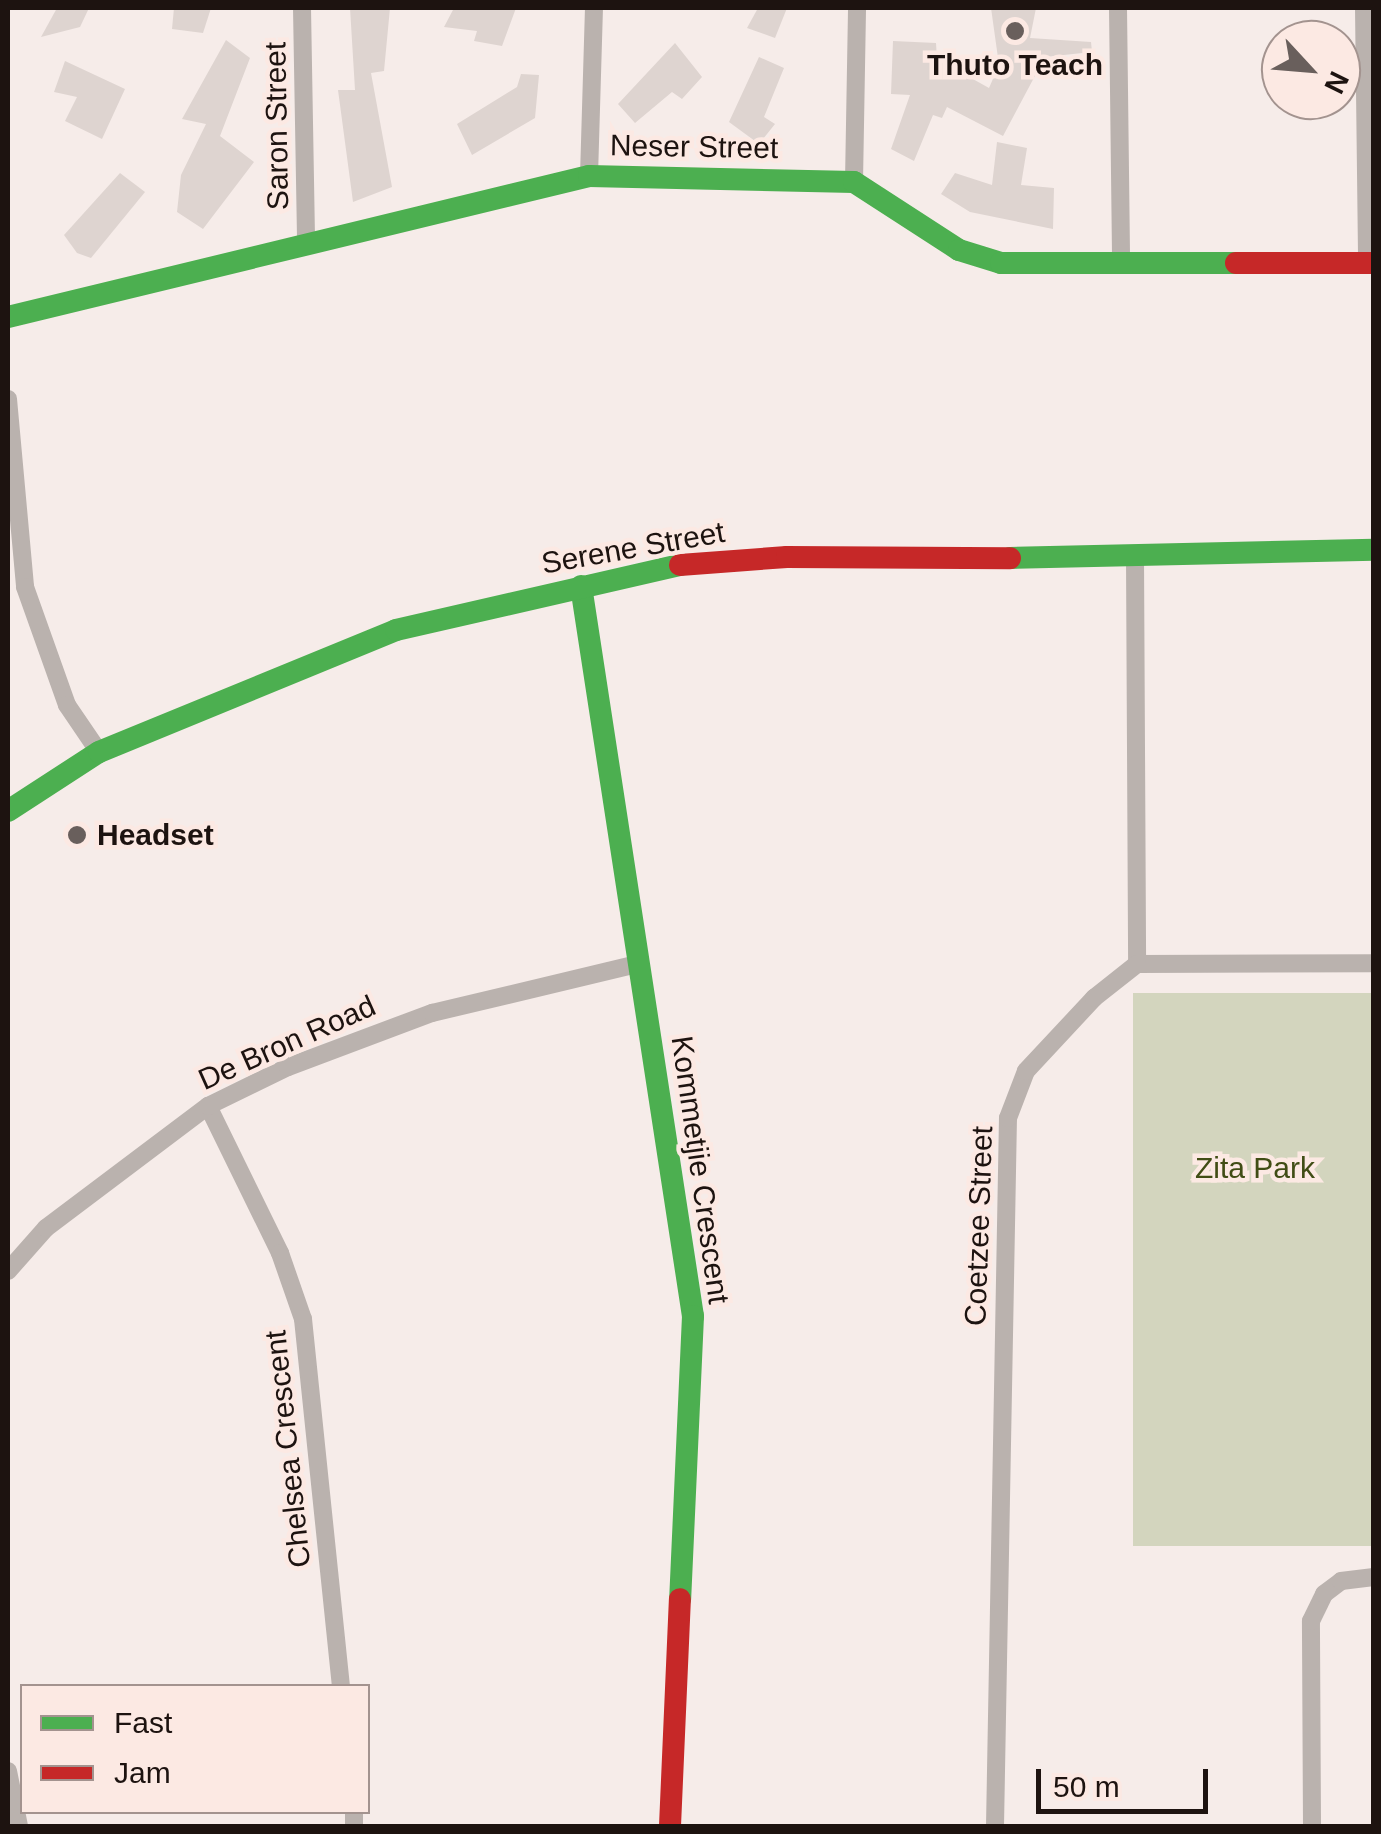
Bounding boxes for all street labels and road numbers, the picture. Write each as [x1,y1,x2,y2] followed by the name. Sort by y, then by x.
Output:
[258,41,296,211] street label: Saron Street
[609,128,779,166] street label: Neser Street
[539,514,727,582] street label: Serene Street
[193,988,381,1098] street label: De Bron Road
[663,1034,737,1306] street label: Kommetjie Crescent
[958,1125,1000,1327] street label: Coetzee Street
[258,1329,318,1569] street label: Chelsea Crescent

